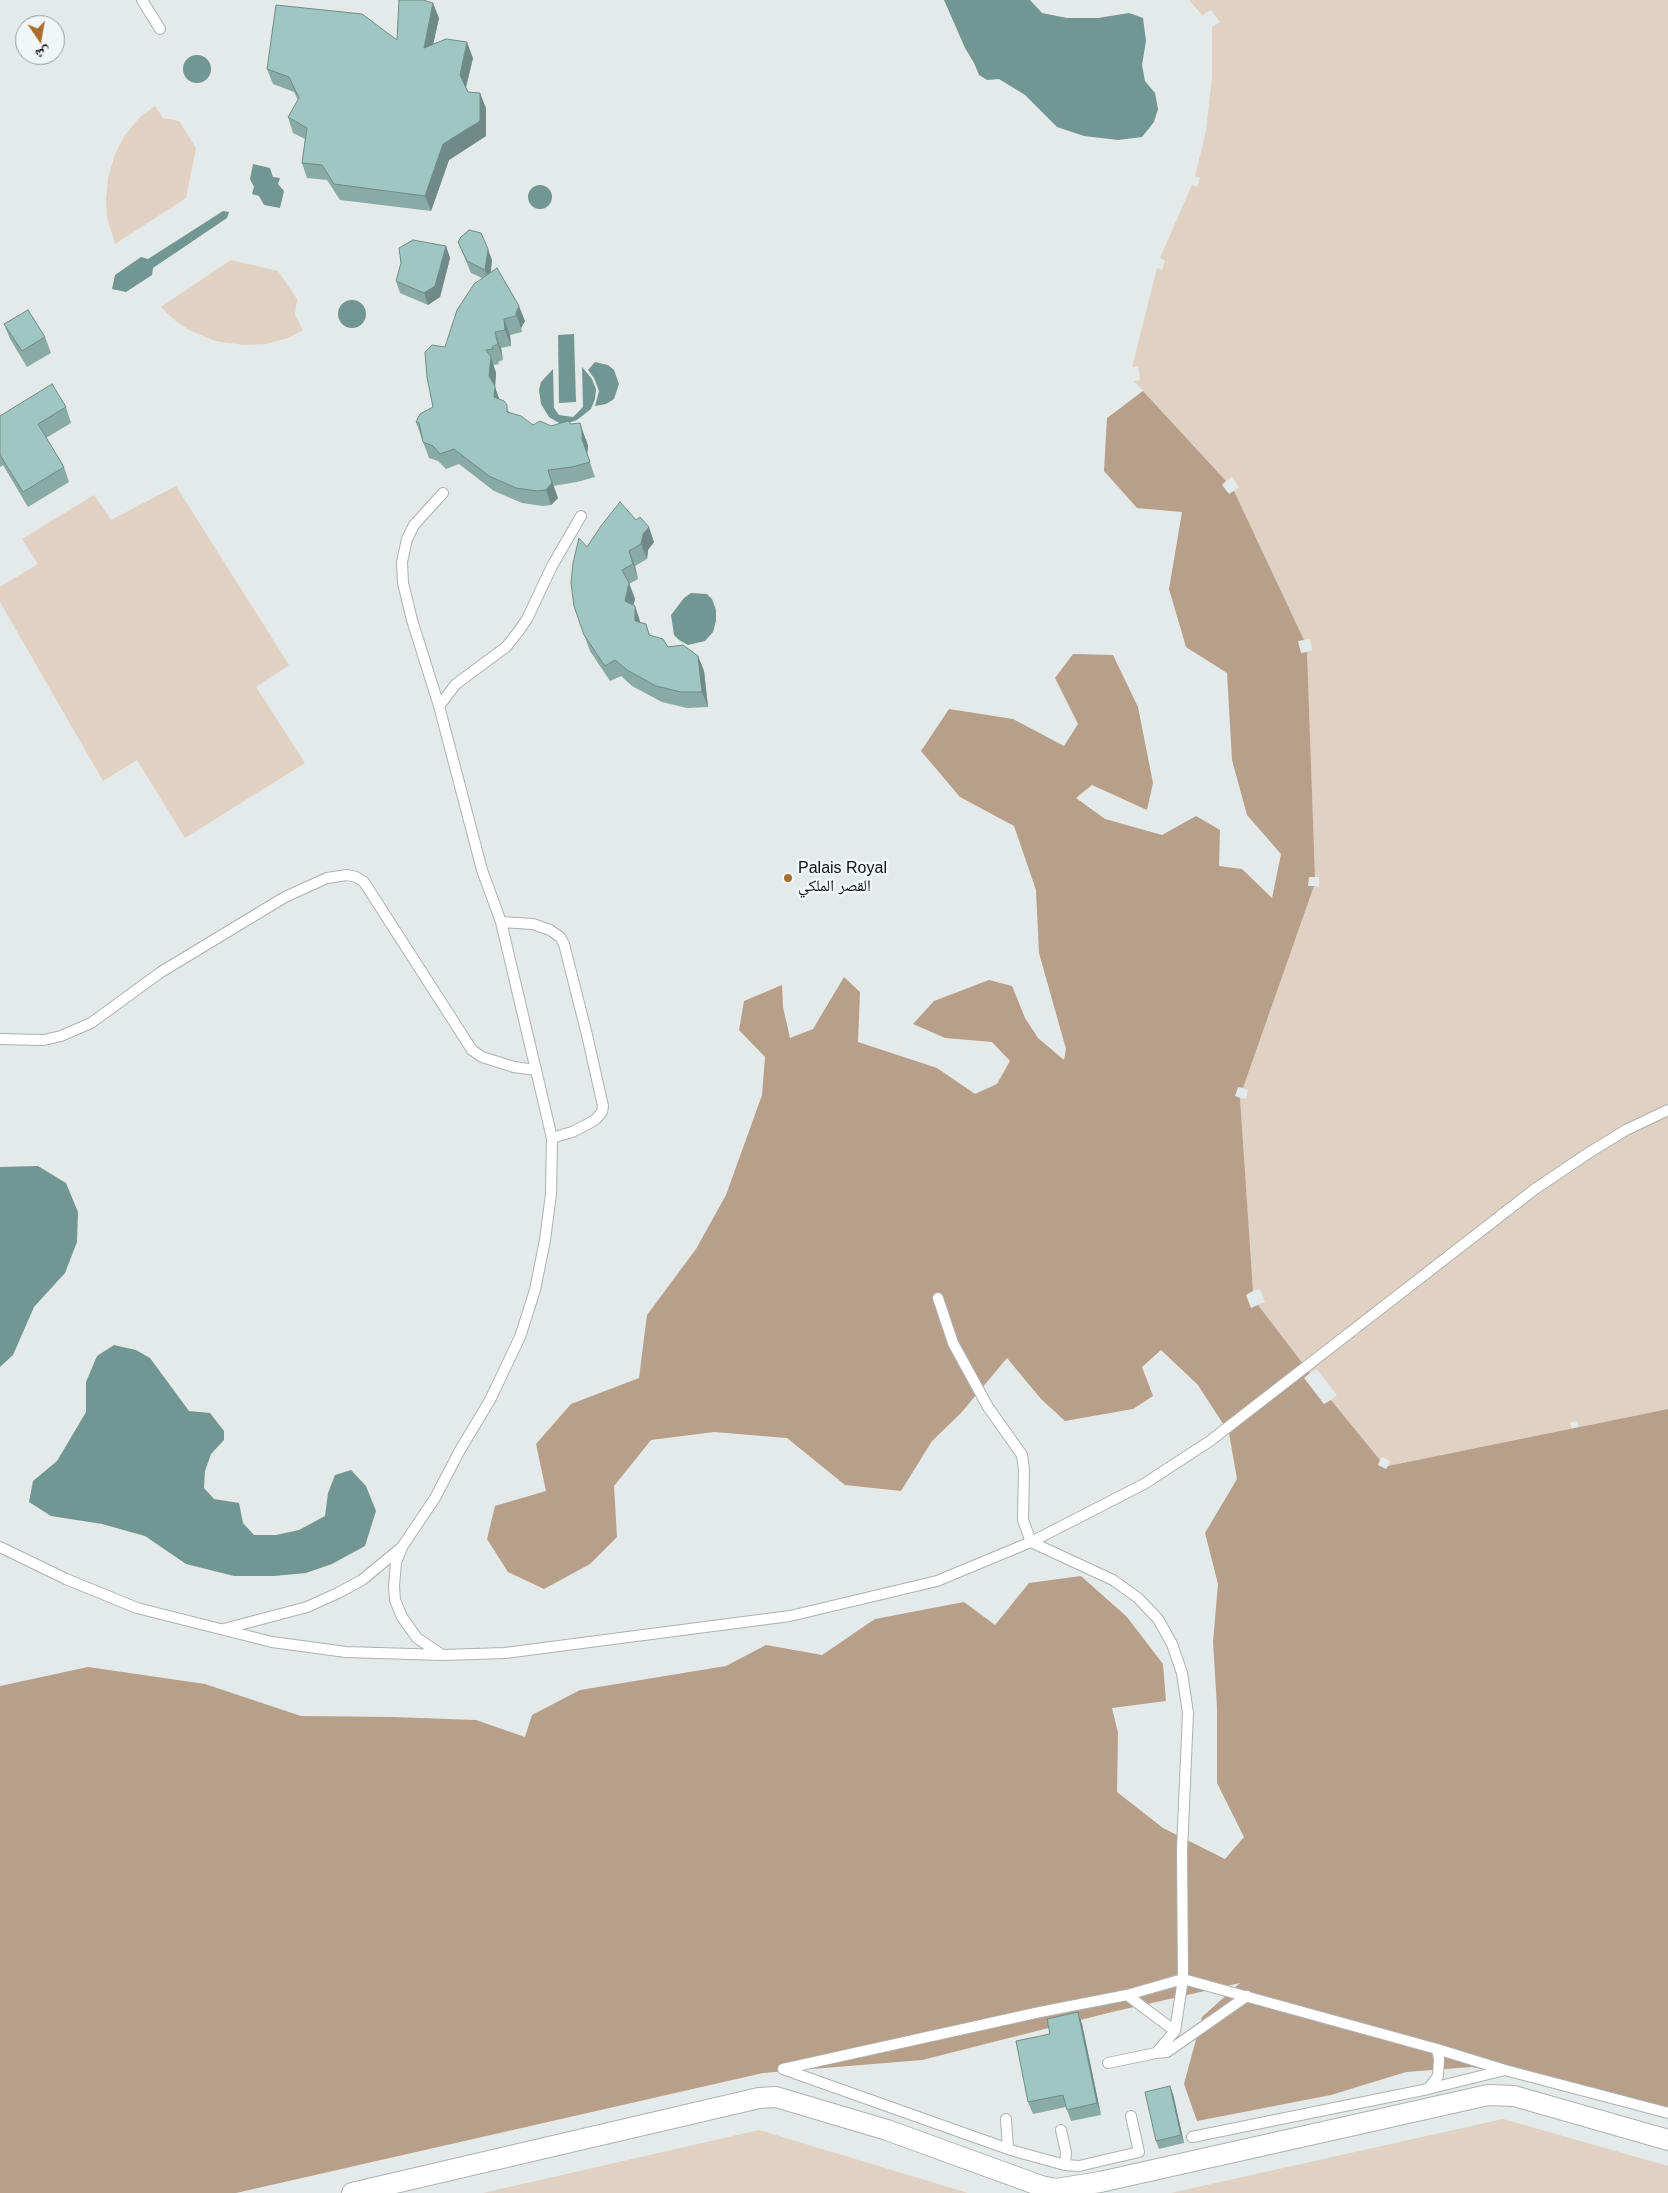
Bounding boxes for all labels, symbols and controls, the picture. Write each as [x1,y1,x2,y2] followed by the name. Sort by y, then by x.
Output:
[15,15,65,65] north arrow
[34,44,52,63] text: ش
[798,859,887,897] place label: Palais Royal القصر الملكي
[782,872,794,884] marker: Palais Royal القصر الملكي

